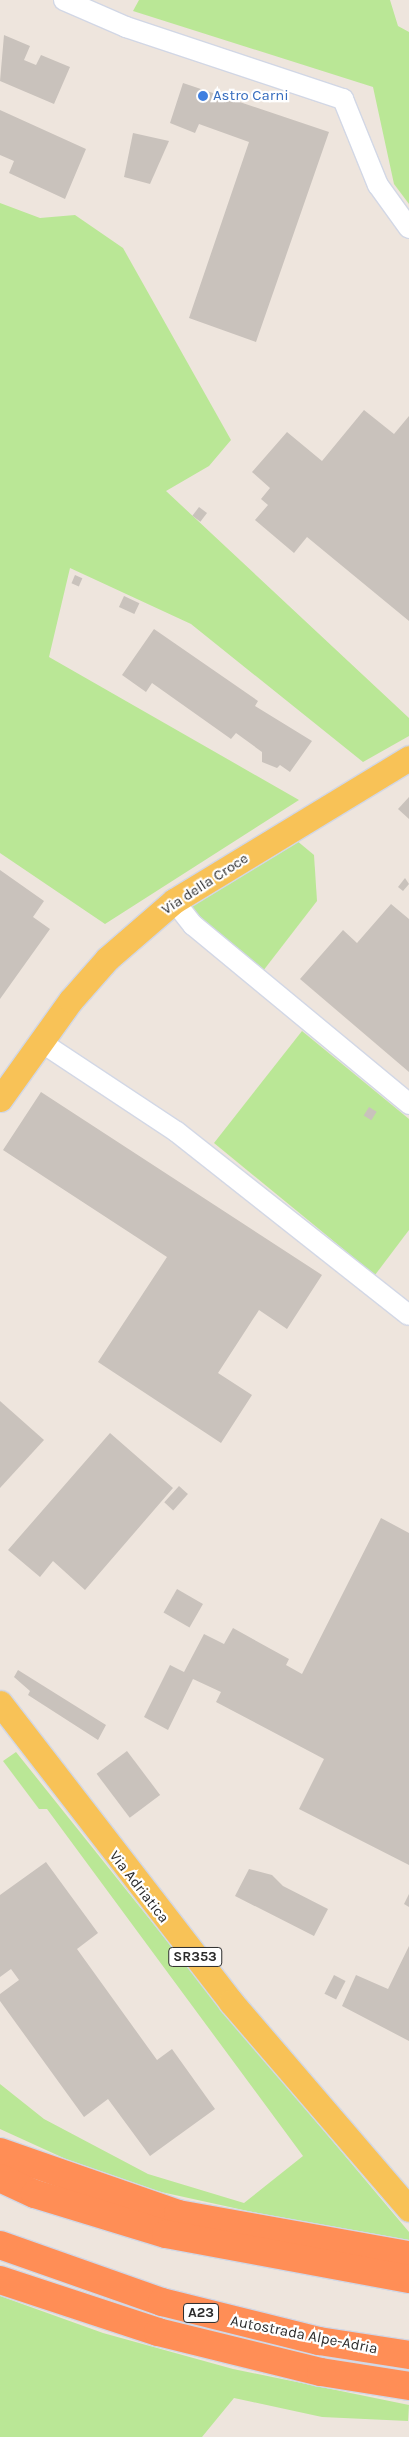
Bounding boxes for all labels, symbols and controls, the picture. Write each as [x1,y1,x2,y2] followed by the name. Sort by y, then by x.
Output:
[213,87,289,105] place label: Astro Carni
[197,90,209,102] marker: Astro Carni
[158,849,252,919] street label: Via della Croce
[105,1847,173,1927] street label: Via Adriatica
[168,1945,222,1968] road number: SR353
[182,2302,220,2324] road number: A23
[229,2312,379,2358] street label: Autostrada Alpe-Adria

